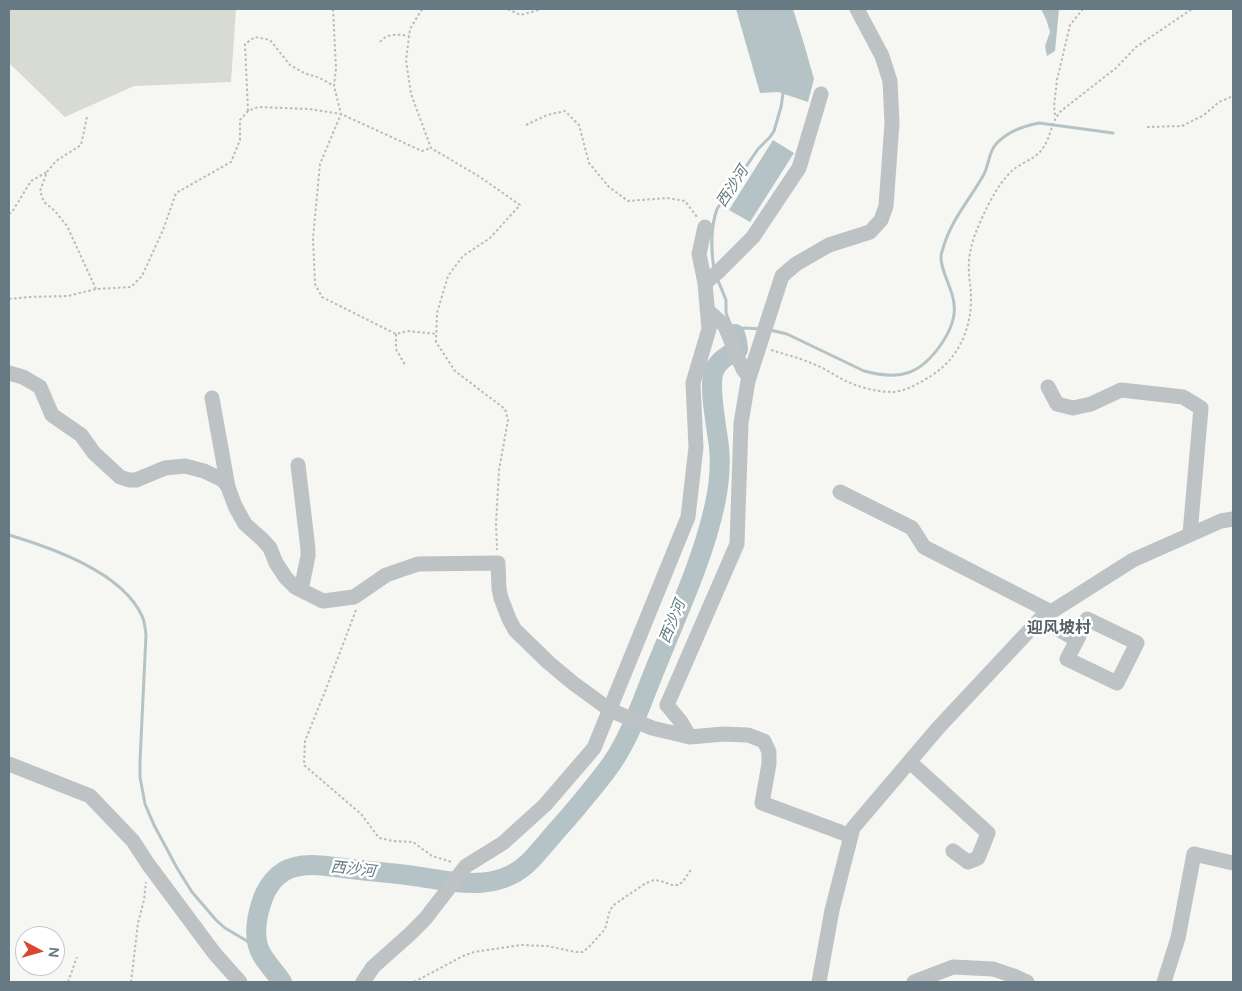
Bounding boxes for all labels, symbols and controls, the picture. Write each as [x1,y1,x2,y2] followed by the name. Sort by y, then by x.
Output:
[713,163,753,211] water label: 西沙河
[656,598,690,646] water label: 西沙河
[1027,619,1091,639] district label: 迎风坡村
[330,859,376,881] water label: 西沙河
[15,926,65,976] north arrow
[44,946,63,958] text: N

